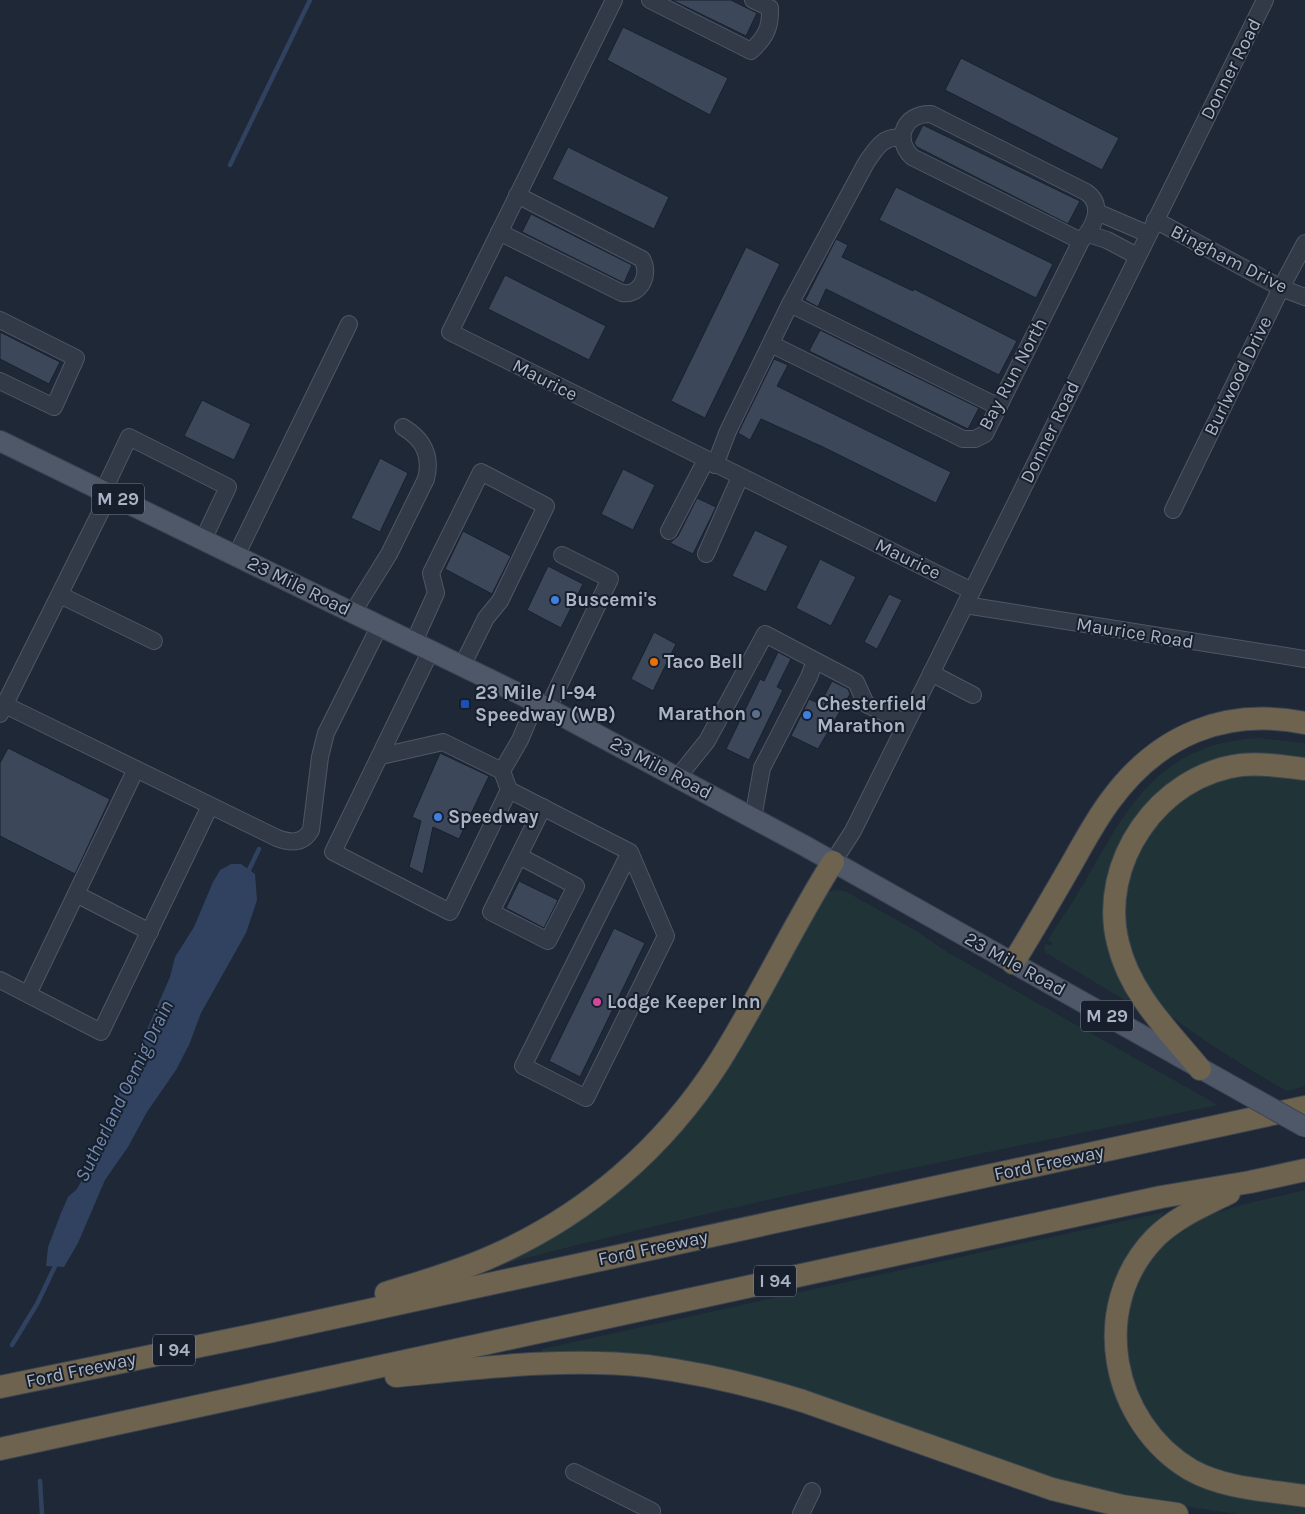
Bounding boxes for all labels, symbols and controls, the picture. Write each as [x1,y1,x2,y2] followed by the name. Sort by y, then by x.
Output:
[1196,15,1266,123] street label: Donner Road
[1167,220,1291,298] street label: Bingham Drive
[1200,313,1276,439] street label: Burlwood Drive
[974,314,1052,434] street label: Bay Run North
[509,354,581,406] street label: Maurice
[1016,377,1084,487] street label: Donner Road
[92,484,144,514] road number: M 29
[872,534,944,584] street label: Maurice
[244,552,354,620] street label: 23 Mile Road
[565,589,657,611] place label: Buscemi's
[549,594,561,606] marker: Buscemi's
[1075,613,1195,653] street label: Maurice Road
[664,651,743,673] place label: Taco Bell
[648,656,660,668] marker: Taco Bell
[475,682,616,726] place label: 23 Mile / I-94 Speedway (WB)
[817,693,927,737] place label: Chesterfield Marathon
[459,698,471,710] marker: 23 Mile / I-94 Speedway (WB)
[658,703,746,725] place label: Marathon
[750,708,762,720] marker: Marathon
[801,709,813,721] marker: Chesterfield Marathon
[606,732,716,804] street label: 23 Mile Road
[448,806,539,828] place label: Speedway
[432,811,444,823] marker: Speedway
[961,927,1069,1001] street label: 23 Mile Road
[607,991,761,1013] place label: Lodge Keeper Inn
[70,996,178,1186] water label: Sutherland Oemig Drain
[591,996,603,1008] marker: Lodge Keeper Inn
[1081,1000,1133,1032] road number: M 29
[992,1141,1106,1185] street label: Ford Freeway
[596,1226,710,1270] street label: Ford Freeway
[754,1266,796,1296] road number: I 94
[153,1334,195,1366] road number: I 94
[24,1348,138,1392] street label: Ford Freeway

